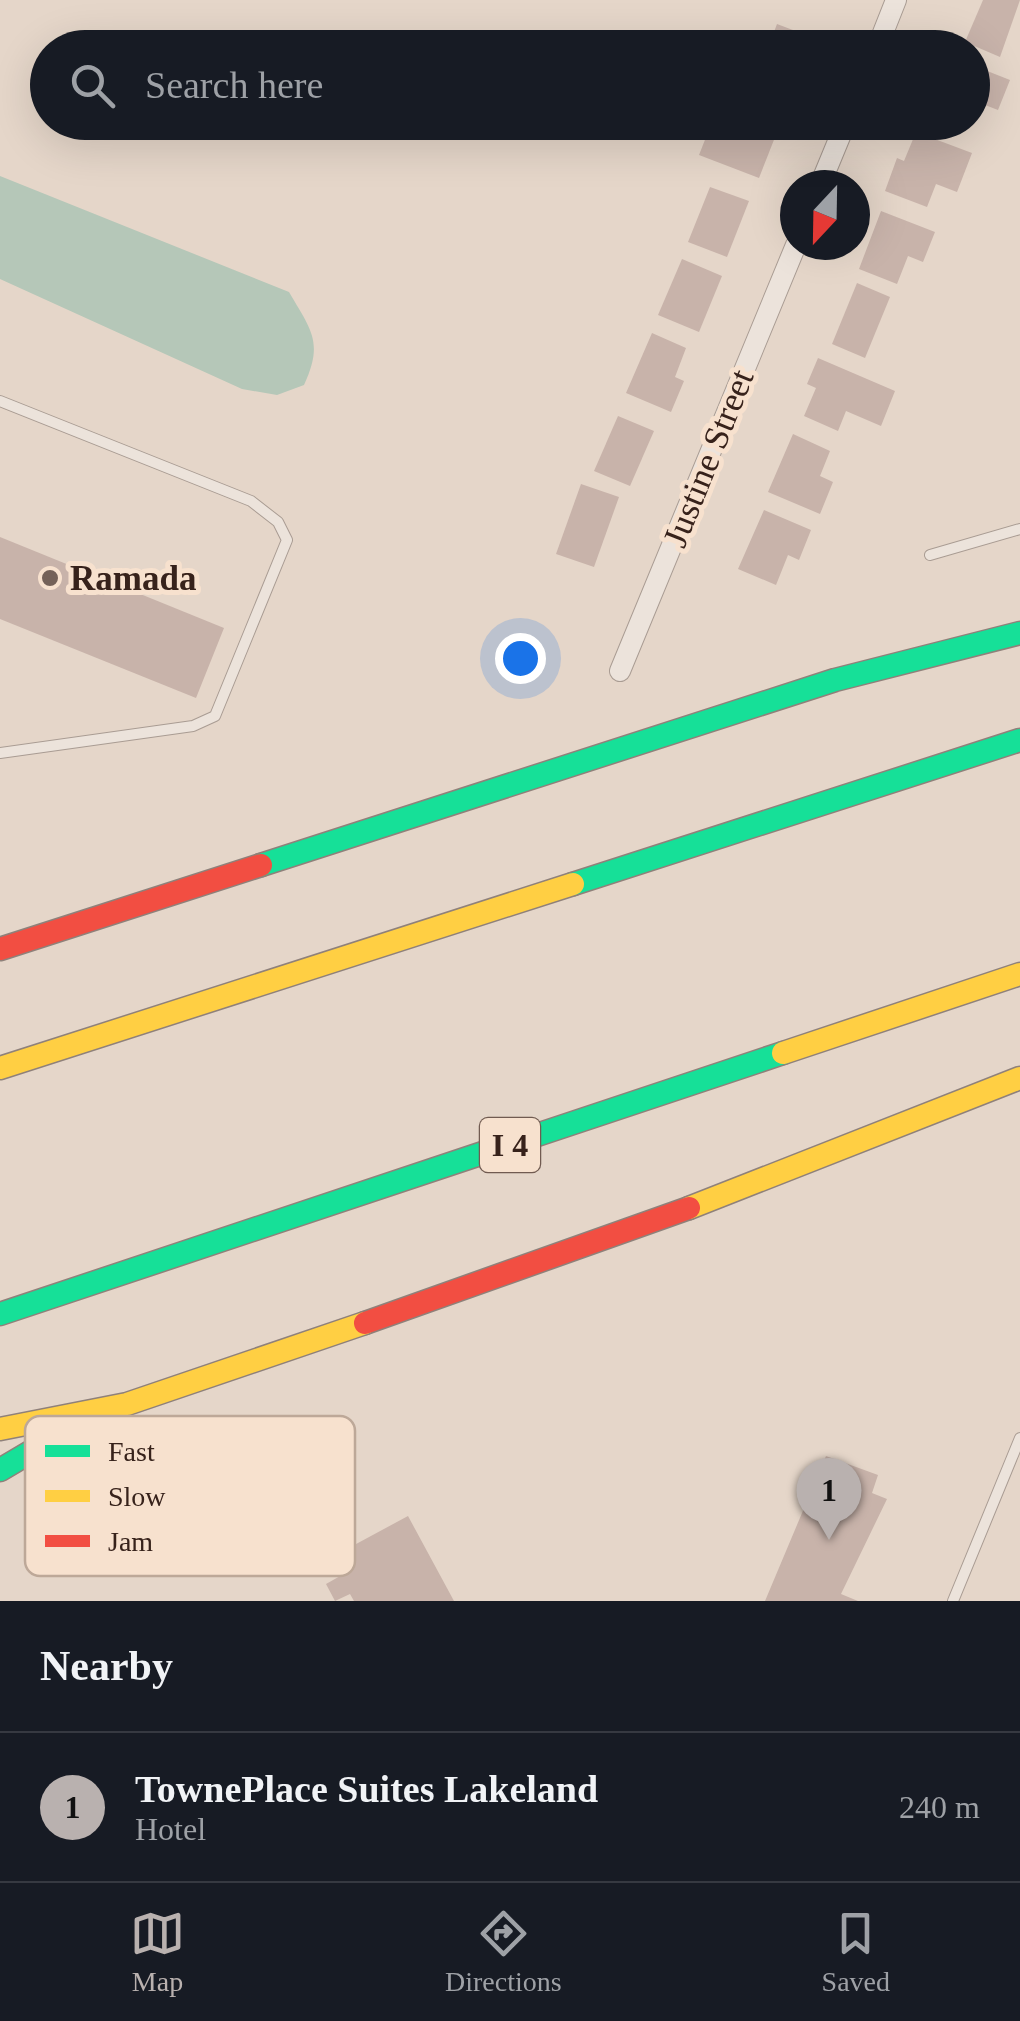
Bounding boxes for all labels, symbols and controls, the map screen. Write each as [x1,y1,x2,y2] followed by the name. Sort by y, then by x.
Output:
[30,30,990,140] search box
[65,58,120,113] icon: search
[145,64,323,106] text: Search here
[780,170,870,260] north arrow
[655,364,762,552] street label: Justine Street
[70,559,196,598] place label: Ramada
[39,567,61,589] marker: Ramada
[495,633,546,684] your location
[480,1118,540,1172] road number: I 4
[25,1416,355,1576] legend
[108,1436,155,1467] text: Fast
[796,1458,862,1540] pin: 1
[108,1481,166,1512] text: Slow
[108,1526,153,1557] text: Jam
[40,1643,173,1689] text: Nearby
[135,1768,598,1810] text: TownePlace Suites Lakeland
[65,1789,81,1825] text: 1
[899,1789,980,1825] text: 240 m
[135,1811,206,1847] text: Hotel
[130,1906,185,1998] tab: Map
[445,1906,562,1998] tab: Directions
[822,1906,890,1998] tab: Saved

